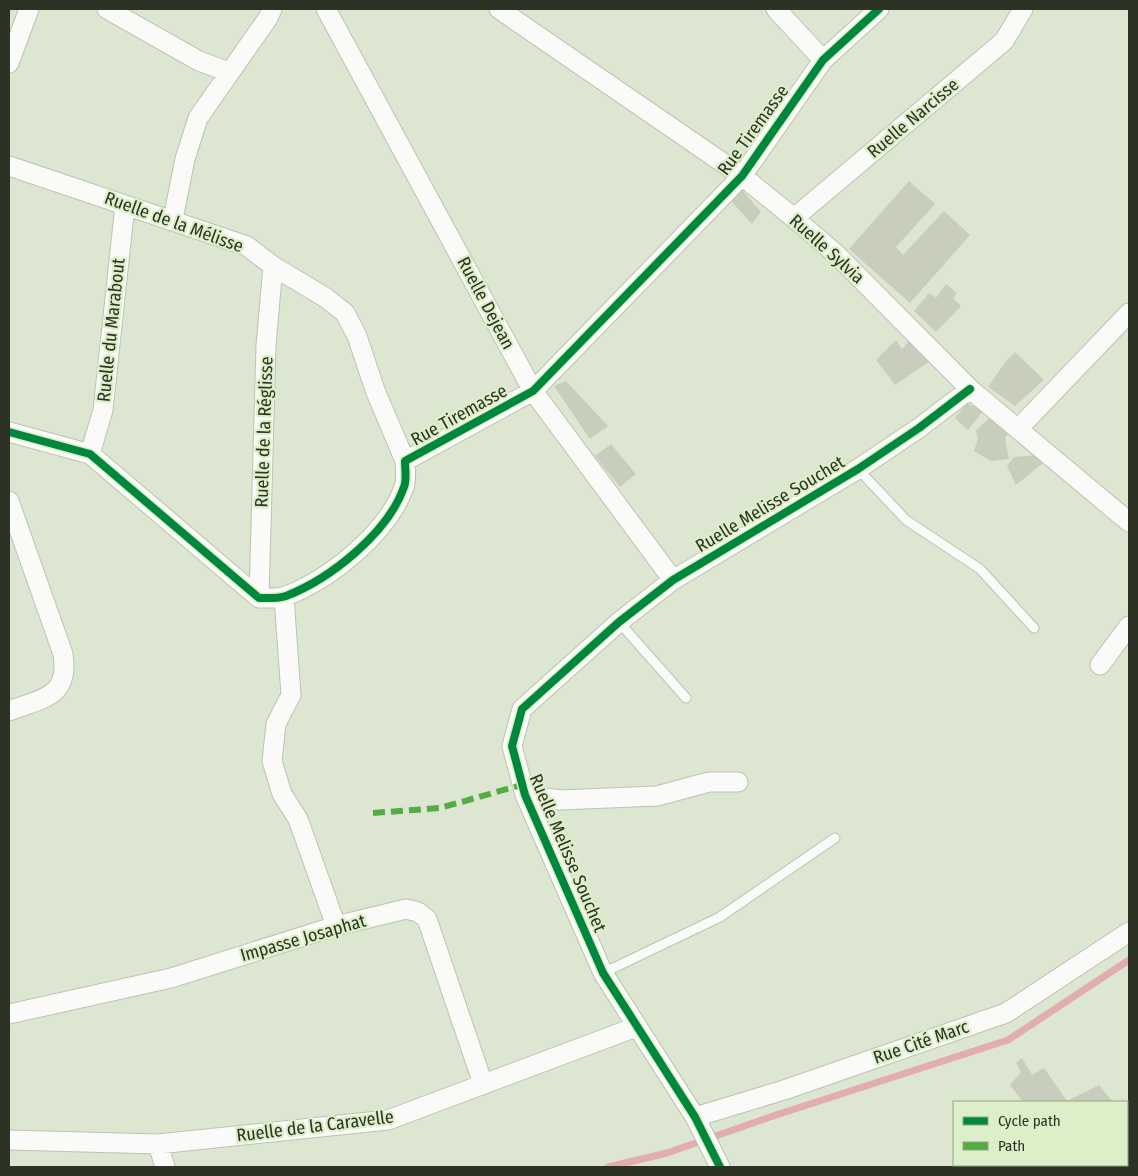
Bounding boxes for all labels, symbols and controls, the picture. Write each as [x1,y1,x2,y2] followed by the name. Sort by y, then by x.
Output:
[863,73,963,163] street label: Ruelle Narcisse
[713,80,793,180] street label: Rue Tiremasse
[102,187,247,257] street label: Ruelle de la Mélisse
[785,210,869,289] street label: Ruelle Sylvia
[452,253,520,353] street label: Ruelle Dejean
[93,257,130,403] street label: Ruelle du Marabout
[250,356,278,508] street label: Ruelle de la Réglisse
[407,380,511,450] street label: Rue Tiremasse
[692,451,848,557] street label: Ruelle Melisse Souchet
[525,771,611,936] street label: Ruelle Melisse Souchet
[238,910,368,966] street label: Impasse Josaphat
[870,1015,972,1069] street label: Rue Cité Marc
[953,1101,1128,1166] legend
[235,1105,395,1147] street label: Ruelle de la Caravelle
[998,1112,1061,1130] text: Cycle path
[998,1137,1025,1155] text: Path

